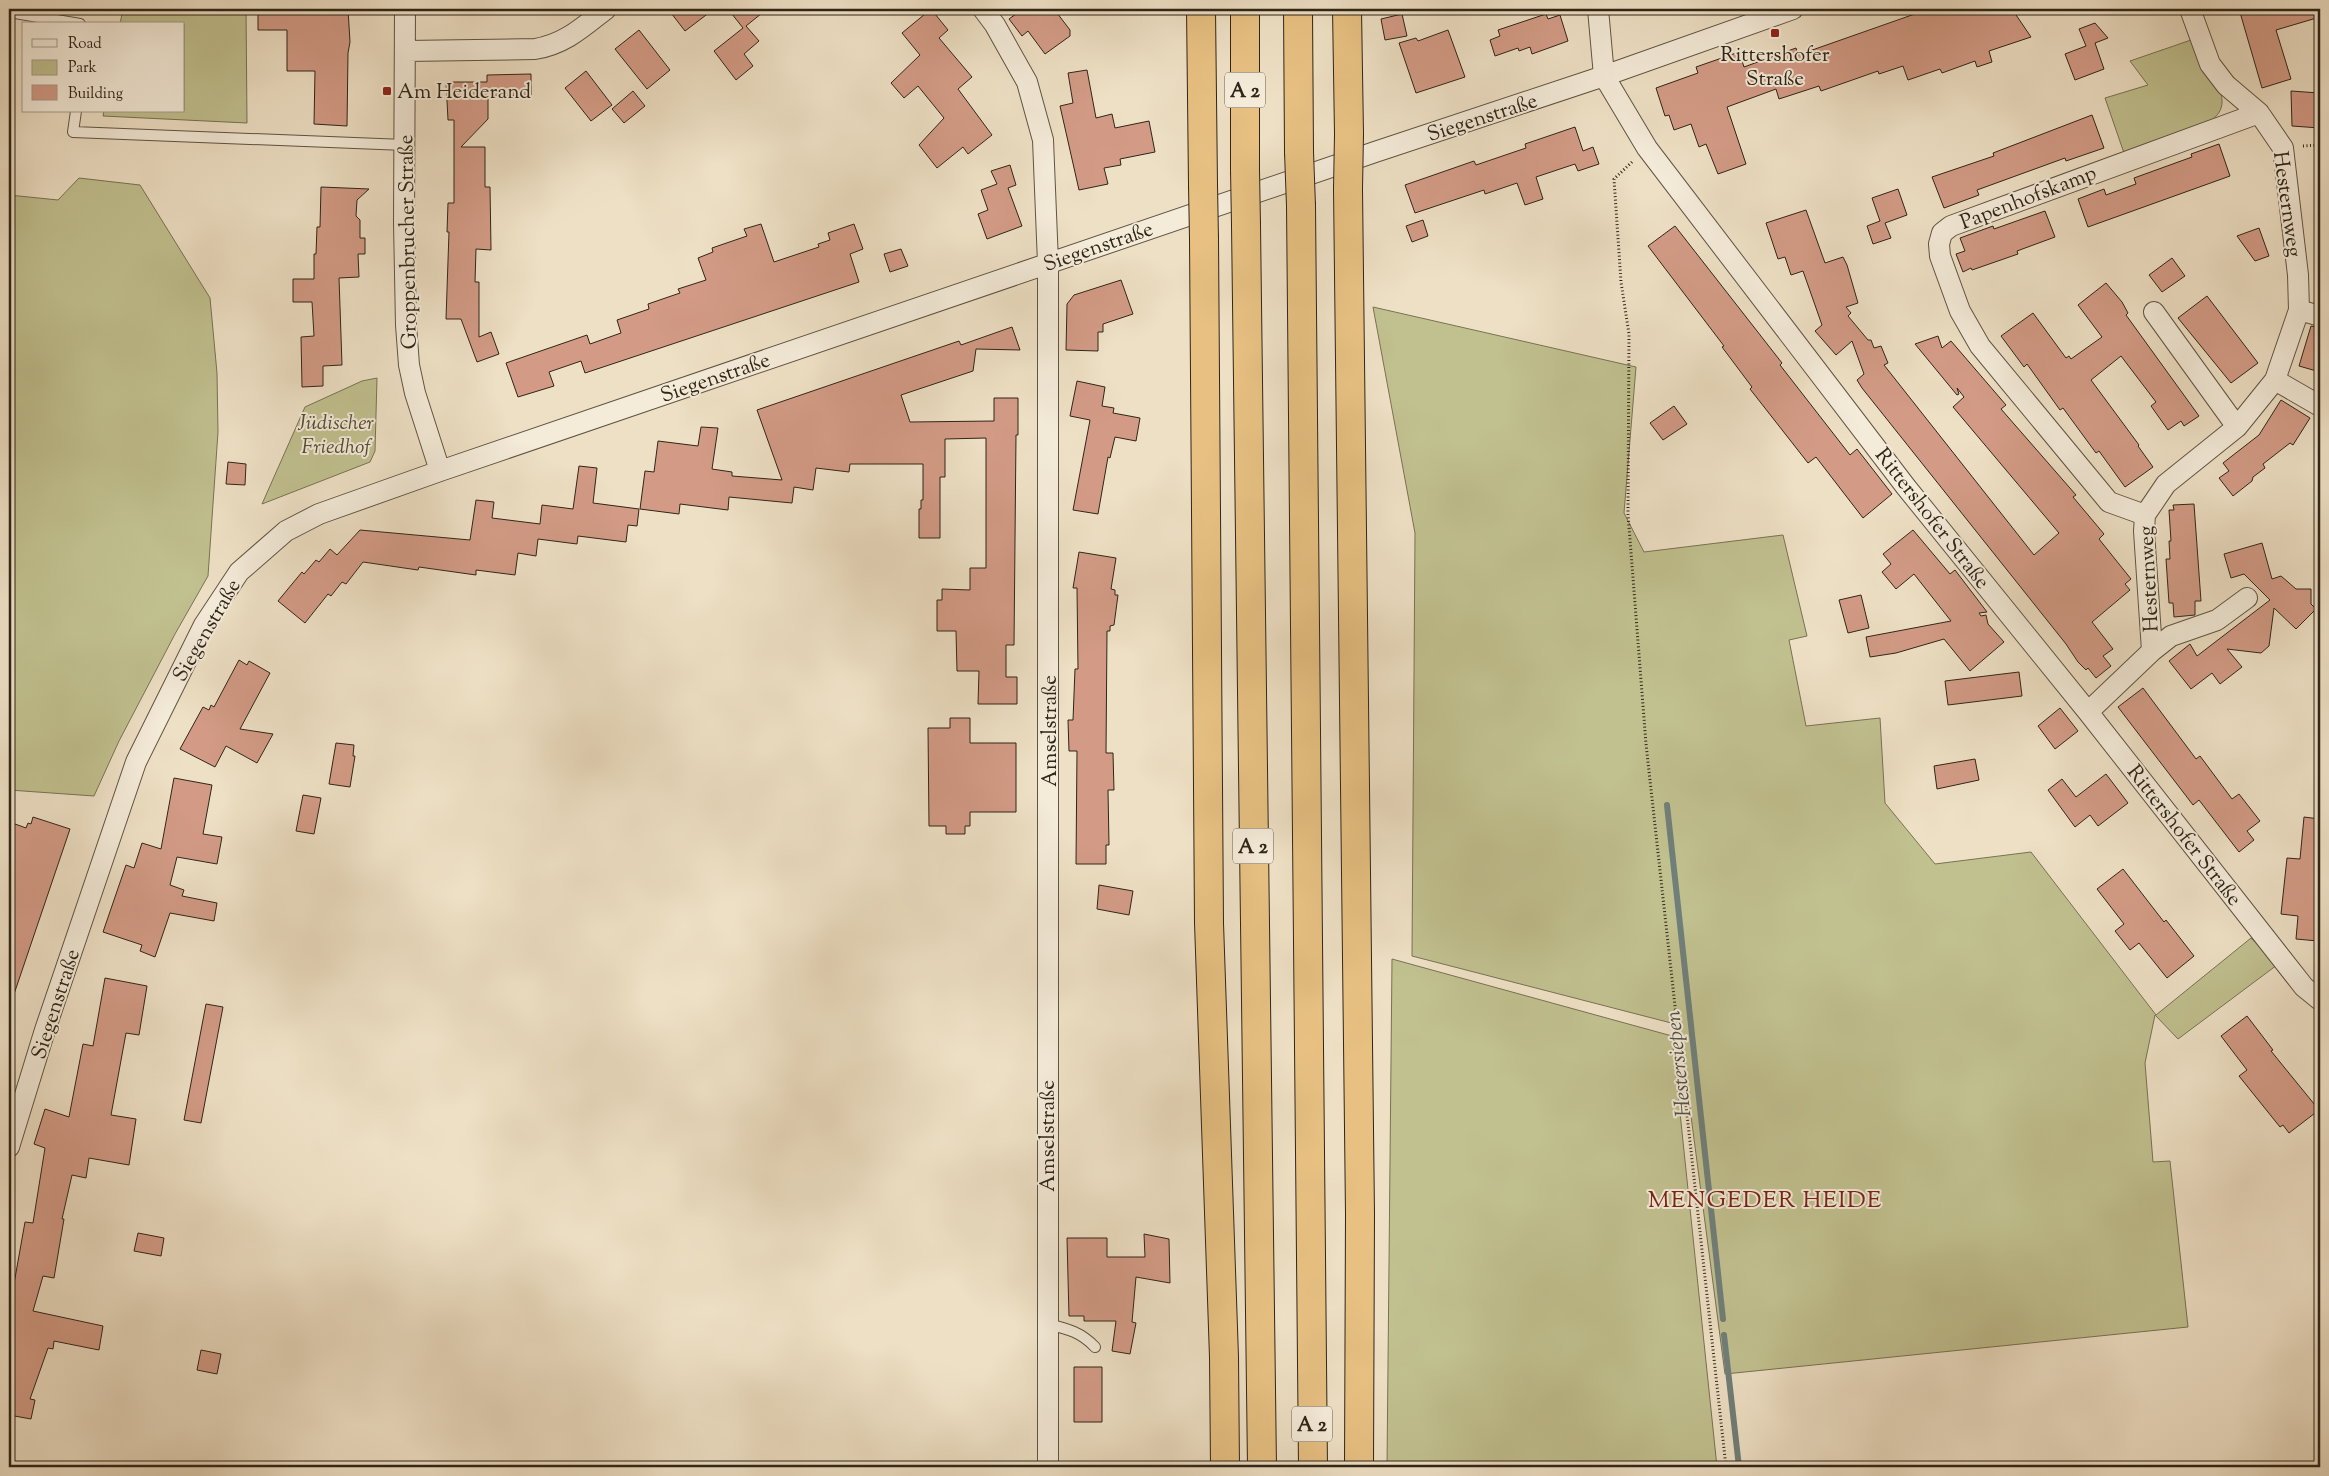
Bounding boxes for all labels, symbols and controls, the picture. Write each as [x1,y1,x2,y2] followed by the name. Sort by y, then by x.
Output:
[22,22,185,112] legend
[1769,27,1781,39] marker: Rittershofer Straße
[68,34,102,55] text: Road
[1720,41,1830,95] place label: Rittershofer Straße
[68,58,97,79] text: Park
[1225,72,1265,108] road number: A 2
[397,78,531,108] place label: Am Heiderand
[68,84,123,105] text: Building
[381,85,393,97] marker: Am Heiderand
[1424,87,1542,151] street label: Siegenstraße
[392,134,426,350] street label: Groppenbrucher Straße
[2264,149,2308,259] street label: Hesternweg
[1956,159,2101,239] street label: Papenhofskamp
[1040,215,1158,281] street label: Siegenstraße
[657,346,775,412] street label: Siegenstraße
[297,409,375,463] park label: Jüdischer Friedhof
[1867,442,1996,596] street label: Rittershofer Straße
[2132,525,2168,633] street label: Hesternweg
[166,574,249,688] street label: Siegenstraße
[1036,675,1066,787] street label: Amselstraße
[2119,759,2248,913] street label: Rittershofer Straße
[1233,828,1273,864] road number: A 2
[25,946,89,1064] street label: Siegenstraße
[1658,1008,1701,1119] water label: Hestersiepen
[1034,1080,1064,1192] street label: Amselstraße
[1648,1184,1882,1218] district label: MENGEDER HEIDE
[1292,1406,1332,1442] road number: A 2

